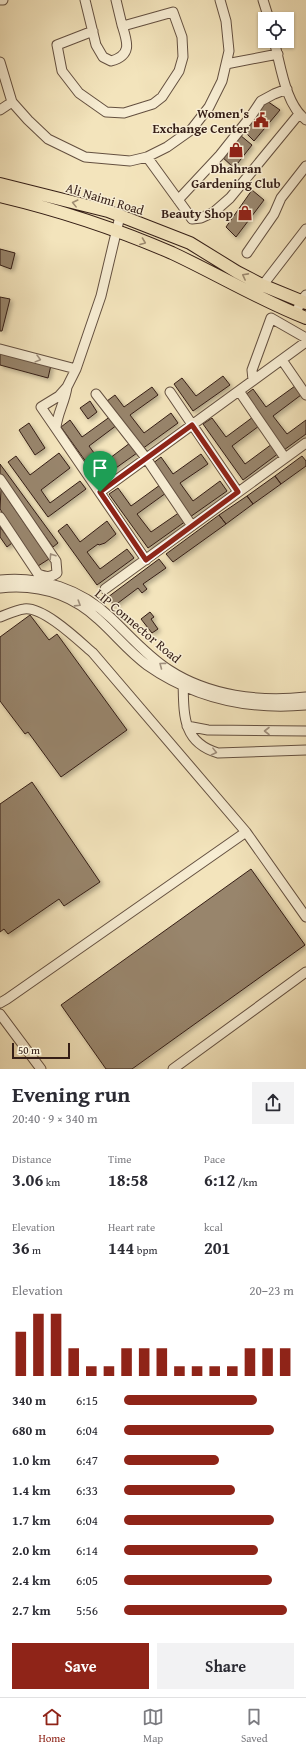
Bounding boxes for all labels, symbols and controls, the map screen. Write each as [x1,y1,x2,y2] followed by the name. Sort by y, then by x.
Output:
[258,12,294,48] map controls
[258,12,294,48] button: locate
[153,104,249,138] place label: Women's Exchange Center
[252,111,270,129] public building icon: Women's Exchange Center
[227,141,245,159] shop icon: Dhahran Gardening Club
[191,159,281,193] place label: Dhahran Gardening Club
[64,178,146,220] street label: Ali Naimi Road
[72,199,79,208] one-way arrow
[161,204,234,223] place label: Beauty Shop
[236,204,254,222] shop icon: Beauty Shop
[140,238,147,246] one-way arrow
[242,274,249,281] one-way arrow
[34,355,41,363] one-way arrow
[83,451,117,492] pin
[89,457,111,479] icon: arrive
[50,553,57,560] one-way arrow
[91,584,185,668] street label: LIP Connector Road
[74,599,81,606] one-way arrow
[159,662,166,670] one-way arrow
[264,727,270,735] one-way arrow
[211,747,217,755] one-way arrow
[12,1041,70,1060] scale bar
[18,1042,40,1058] text: 50 m
[12,1078,130,1110] text: Evening run
[252,1082,294,1124] button: share
[12,1109,98,1128] text: 20:40 · 9 × 340 m
[12,1151,51,1167] text: Distance
[108,1151,131,1167] text: Time
[204,1151,225,1167] text: Pace
[12,1167,43,1192] text: 3.06
[108,1167,148,1192] text: 18:58
[204,1167,235,1192] text: 6:12
[43,1174,60,1190] text: km
[235,1174,257,1190] text: /km
[12,1219,55,1235] text: Elevation
[108,1219,155,1235] text: Heart rate
[204,1219,223,1235] text: kcal
[12,1235,30,1260] text: 36
[108,1235,134,1260] text: 144
[204,1235,230,1260] text: 201
[30,1242,41,1258] text: m
[134,1242,157,1258] text: bpm
[12,1281,63,1300] text: Elevation
[249,1281,294,1300] text: 20–23 m
[12,1391,46,1410] text: 340 m
[76,1391,98,1410] text: 6:15
[12,1421,46,1440] text: 680 m
[76,1421,98,1440] text: 6:04
[12,1451,51,1470] text: 1.0 km
[76,1451,98,1470] text: 6:47
[12,1481,51,1500] text: 1.4 km
[76,1481,98,1500] text: 6:33
[12,1511,51,1530] text: 1.7 km
[76,1511,98,1530] text: 6:04
[12,1541,51,1560] text: 2.0 km
[76,1541,98,1560] text: 6:14
[12,1571,51,1590] text: 2.4 km
[76,1571,98,1590] text: 6:05
[12,1601,51,1620] text: 2.7 km
[76,1601,98,1620] text: 5:56
[12,1643,149,1689] button: Save
[157,1643,294,1689] button: Share
[38,1706,65,1746] tab: Home
[142,1706,164,1746] tab: Map
[241,1706,268,1746] tab: Saved

